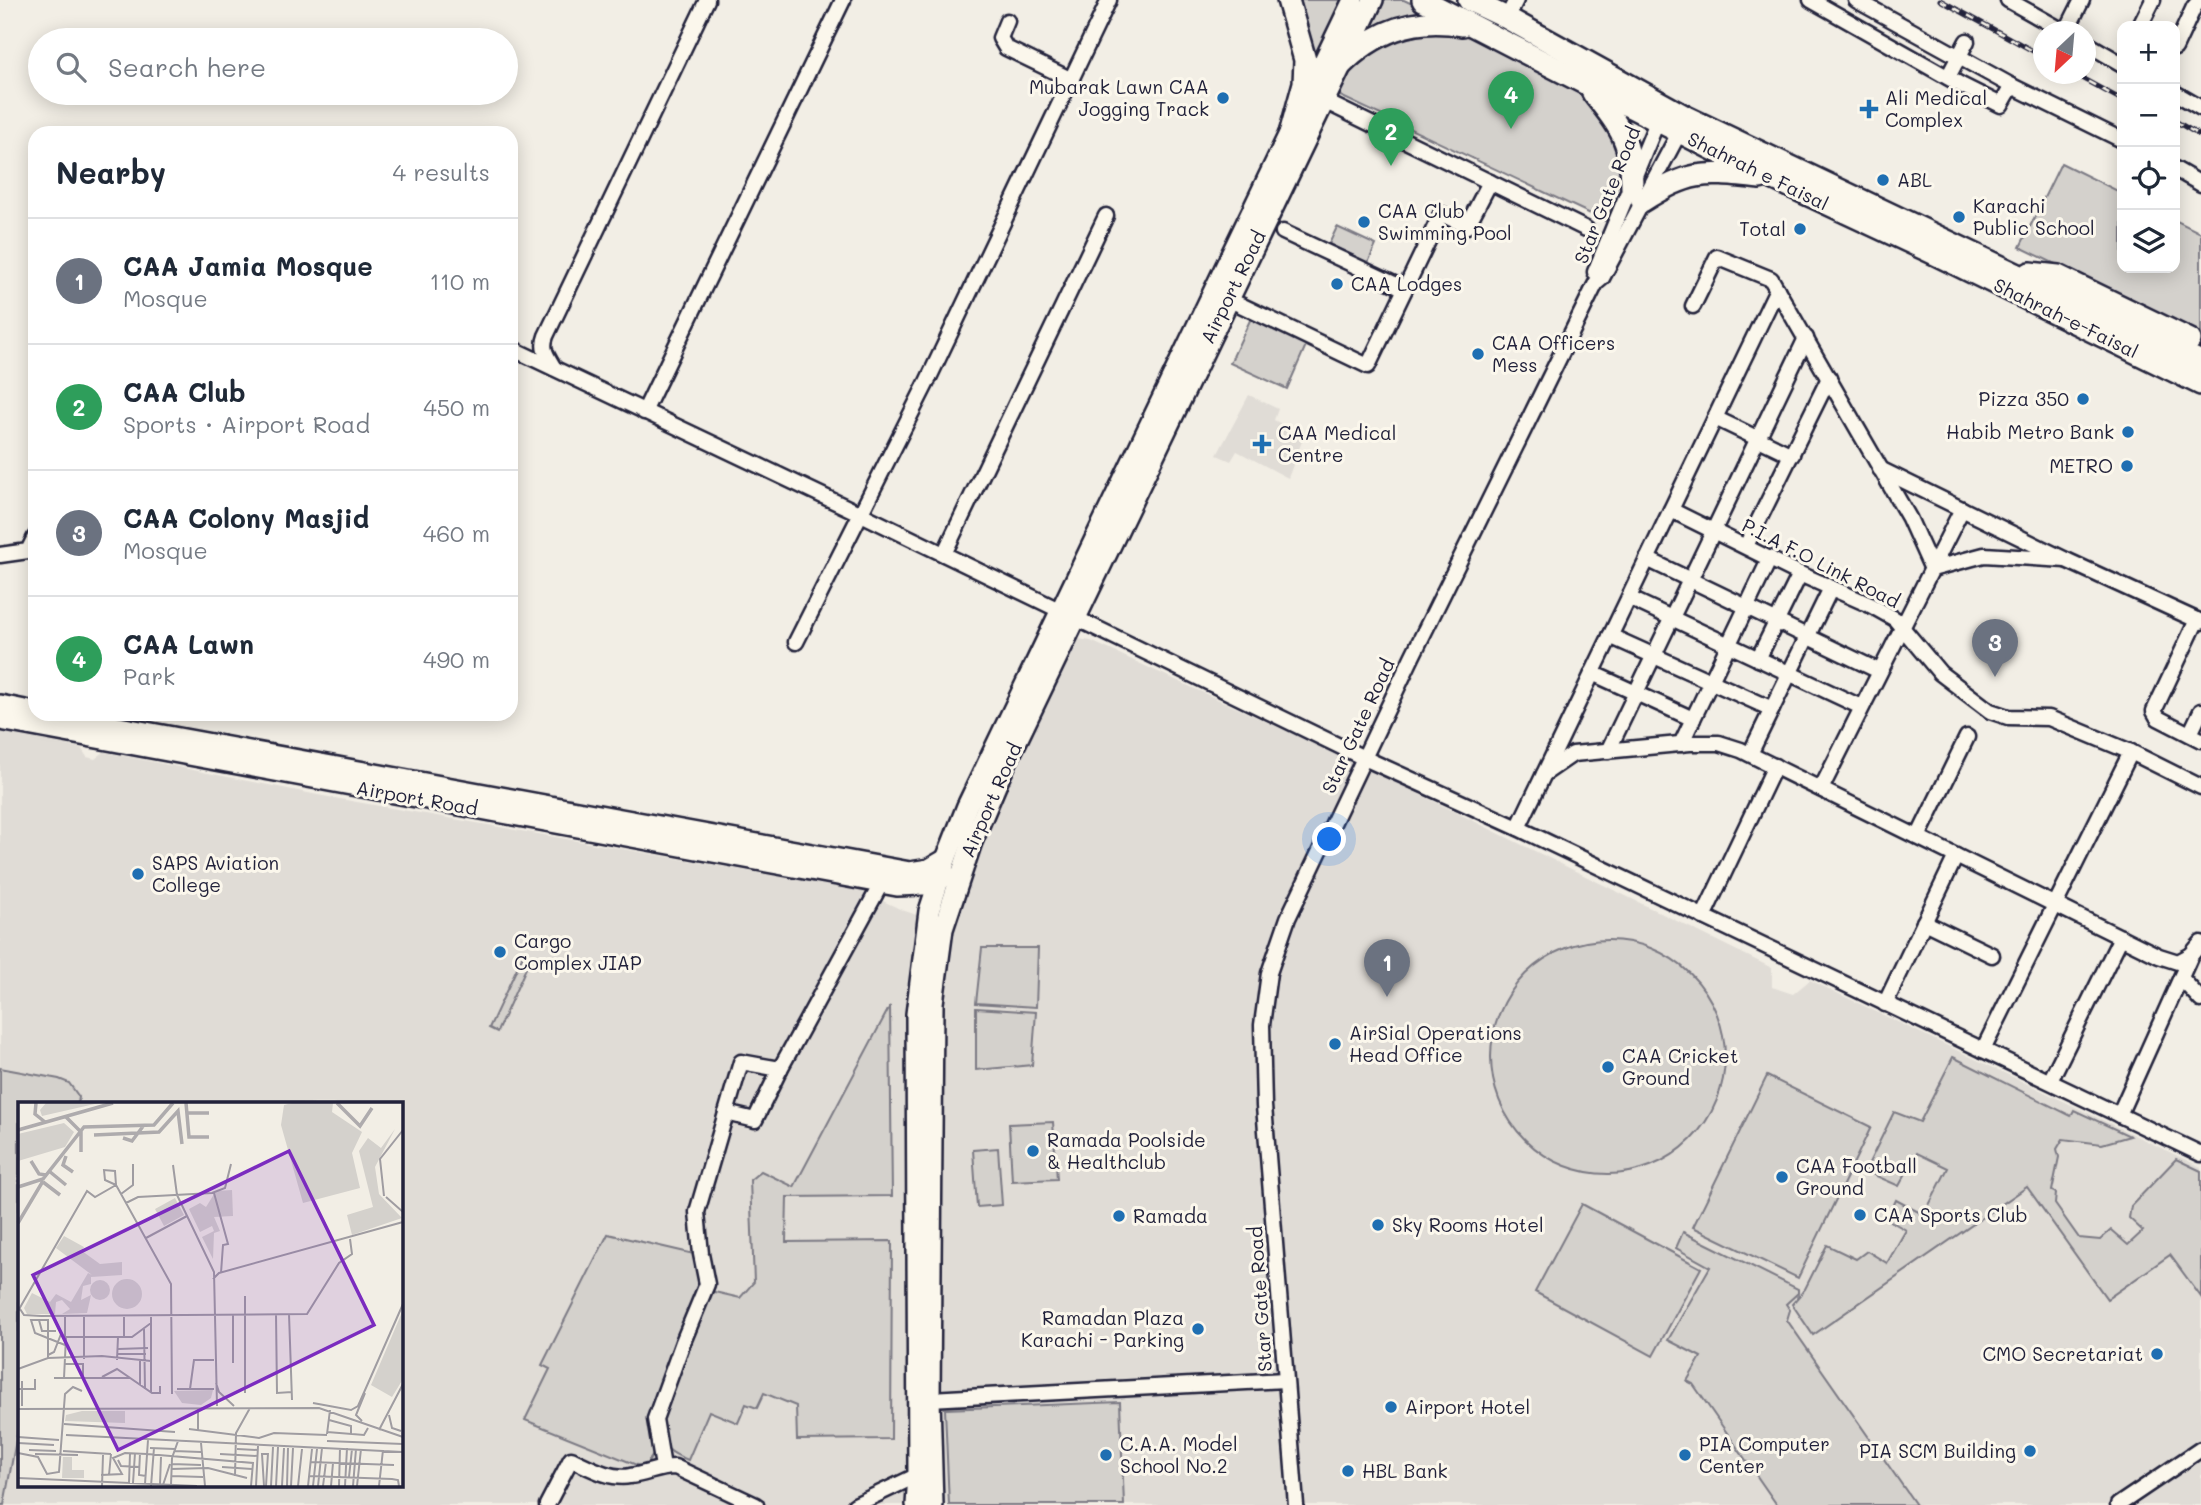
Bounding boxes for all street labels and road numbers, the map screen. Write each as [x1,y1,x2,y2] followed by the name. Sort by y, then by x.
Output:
[1568,122,1645,267] street label: Star Gate Road
[1683,126,1833,216] street label: Shahrah e Faisal
[1194,226,1271,347] street label: Airport Road
[1990,272,2143,363] street label: Shahrah-e-Faisal
[1738,512,1904,613] street label: P.I.A F.O Link Road
[1315,654,1400,797] street label: Star Gate Road
[954,739,1027,861] street label: Airport Road
[354,775,480,820] street label: Airport Road
[1242,1225,1277,1373] street label: Star Gate Road

